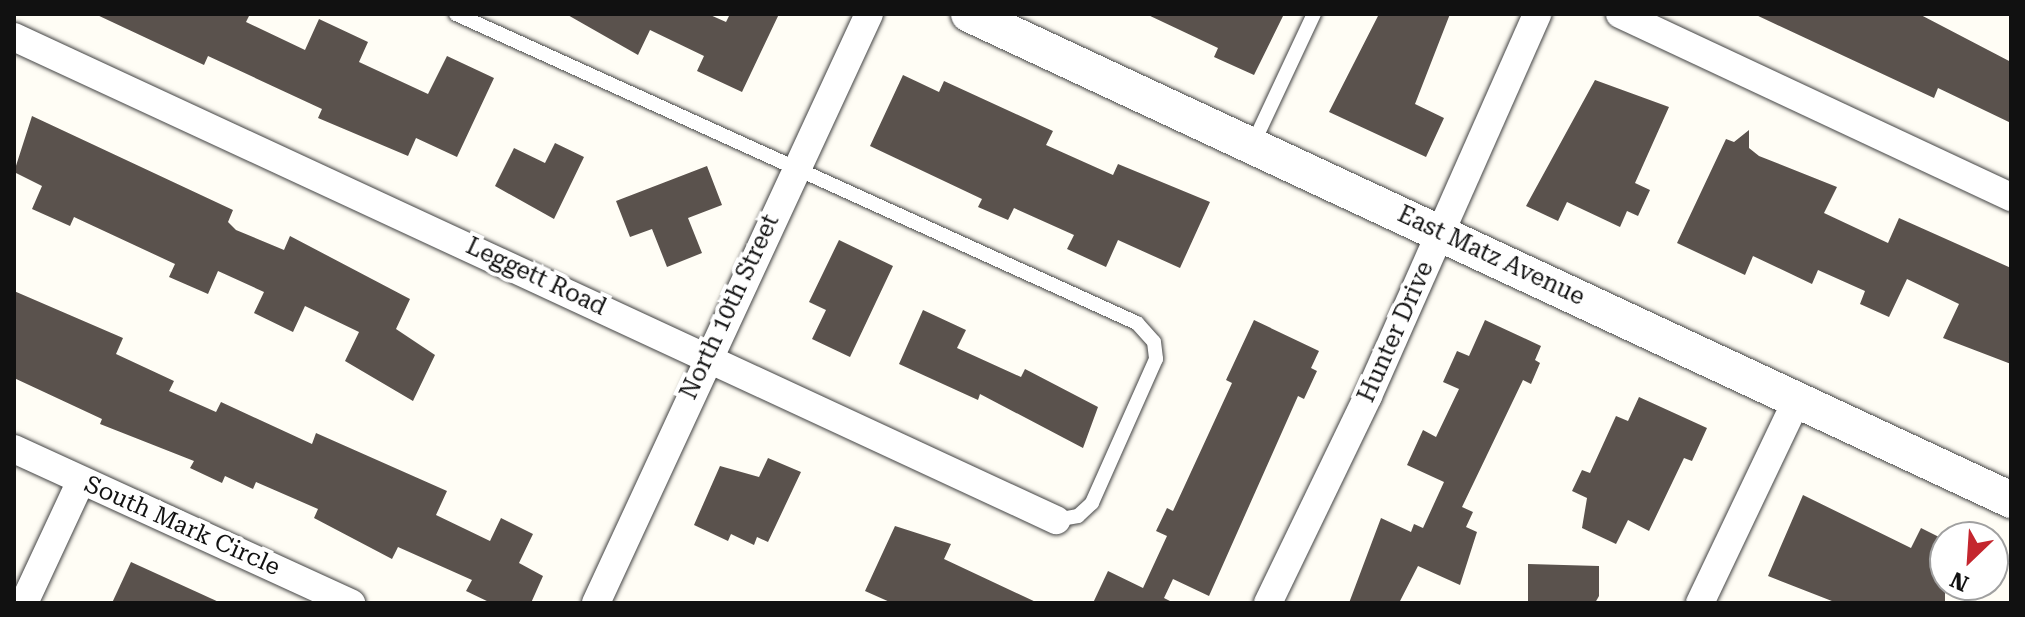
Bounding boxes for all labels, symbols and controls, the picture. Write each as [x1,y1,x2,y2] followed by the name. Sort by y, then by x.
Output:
[1393,200,1589,312] street label: East Matz Avenue
[675,210,785,404] street label: North 10th Street
[461,232,611,322] street label: Leggett Road
[1352,257,1440,407] street label: Hunter Drive
[80,470,284,582] street label: South Mark Circle
[1929,521,2009,601] north arrow
[1947,566,1972,596] text: N

